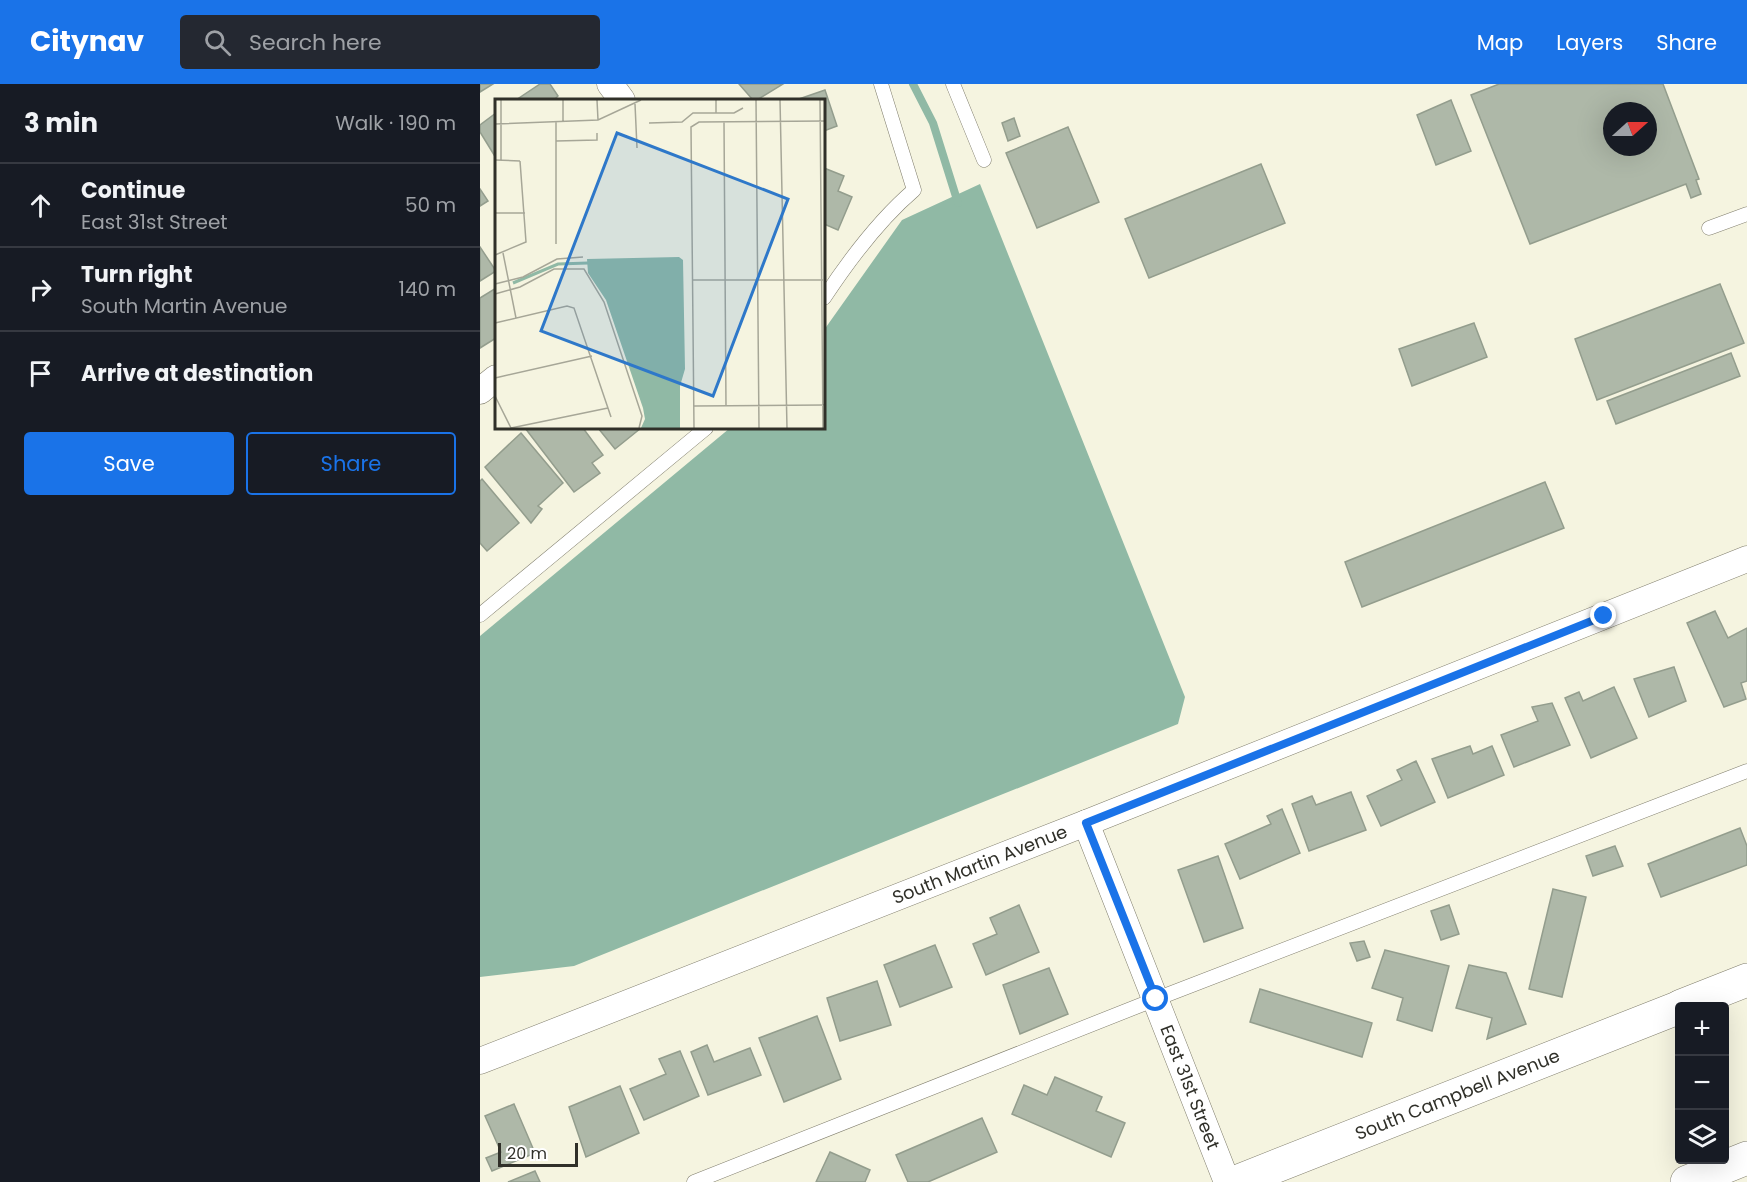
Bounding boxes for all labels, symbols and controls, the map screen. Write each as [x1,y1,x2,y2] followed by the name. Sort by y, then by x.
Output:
[180,15,600,69] search box
[30,22,144,61] text: Citynav
[201,26,234,59] icon: search
[249,27,382,58] text: Search here
[1477,28,1523,57] text: Map
[1556,28,1623,57] text: Layers
[1656,28,1717,57] text: Share
[495,99,825,429] inset map
[1603,102,1657,156] north arrow
[24,105,98,141] text: 3 min
[335,109,456,137] text: Walk · 190 m
[81,175,185,206] text: Continue
[24,189,57,222] icon: ahead
[405,191,456,219] text: 50 m
[81,208,228,236] text: East 31st Street
[81,259,192,290] text: Turn right
[24,273,57,306] icon: right
[399,275,456,303] text: 140 m
[81,292,287,320] text: South Martin Avenue
[24,357,57,390] icon: arrive
[81,358,313,389] text: Arrive at destination
[24,432,234,495] button: Save
[246,432,456,495] button: Share
[1590,602,1616,628] route end
[889,819,1071,910] street label: South Martin Avenue
[1142,985,1168,1011] route start
[1675,1002,1729,1164] map controls
[1675,1002,1729,1056] button: +
[1155,1021,1226,1153] street label: East 31st Street
[1351,1043,1563,1146] street label: South Campbell Avenue
[1675,1056,1729,1110] button: −
[1675,1110,1729,1164] button: layers
[498,1140,578,1168] scale bar
[507,1142,547,1165] text: 20 m

